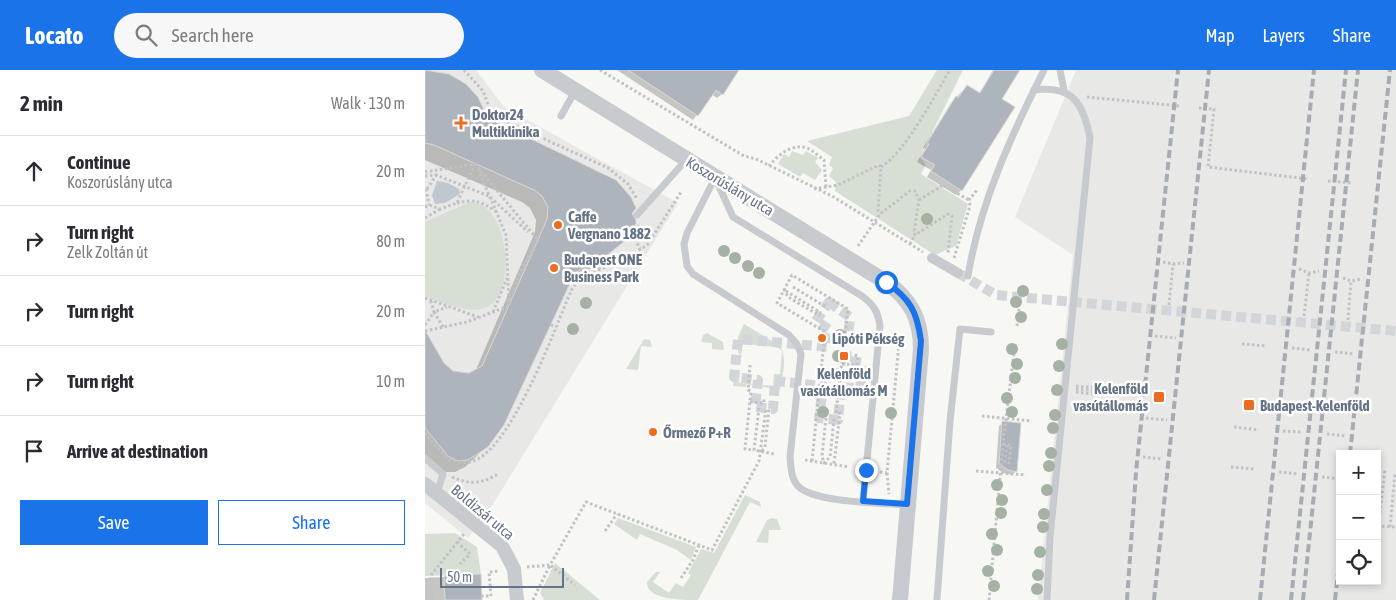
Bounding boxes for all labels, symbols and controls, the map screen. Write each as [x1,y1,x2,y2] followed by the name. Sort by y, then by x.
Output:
[114,13,464,58] search box
[132,21,160,49] icon: search
[25,22,84,49] text: Locato
[172,24,254,46] text: Search here
[1205,25,1234,46] text: Map
[1262,25,1305,46] text: Layers
[1333,25,1371,46] text: Share
[20,91,63,115] text: 2 min
[331,94,405,112] text: Walk · 130 m
[472,106,539,140] place label: Doktor24 Multiklinika
[454,116,468,130] marker: Doktor24 Multiklinika
[67,151,131,173] text: Continue
[683,153,777,219] street label: Koszorúslány utca
[20,157,48,185] icon: ahead
[376,162,405,180] text: 20 m
[67,173,173,191] text: Koszorúslány utca
[567,208,651,242] place label: Caffe Vergnano 1882
[552,219,564,231] marker: Caffe Vergnano 1882
[67,221,134,243] text: Turn right
[20,227,48,255] icon: right
[376,232,405,250] text: 80 m
[67,243,148,261] text: Zelk Zoltán út
[564,251,643,285] place label: Budapest ONE Business Park
[548,262,560,274] marker: Budapest ONE Business Park
[875,271,898,294] route start
[20,297,48,325] icon: right
[67,300,134,322] text: Turn right
[376,302,405,320] text: 20 m
[832,330,905,347] place label: Lipóti Pékség
[816,332,828,344] marker: Lipóti Pékség
[838,350,850,362] marker: Kelenföld vasútállomás M
[801,365,887,399] place label: Kelenföld vasútállomás M
[20,367,48,395] icon: right
[67,370,134,392] text: Turn right
[376,372,405,390] text: 10 m
[1073,380,1149,414] place label: Kelenföld vasútállomás
[1152,390,1166,404] marker: Kelenföld vasútállomás
[1260,397,1370,414] place label: Budapest-Kelenföld
[1242,398,1256,412] marker: Budapest-Kelenföld
[663,424,731,441] place label: Őrmező P+R
[647,426,659,438] marker: Őrmező P+R
[20,437,48,465] icon: arrive
[67,440,208,462] text: Arrive at destination
[1336,450,1381,585] map controls
[1336,450,1381,495] button: +
[855,459,878,482] route end
[448,481,518,543] street label: Boldizsár utca
[1336,495,1381,540] button: −
[20,500,208,545] button: Save
[218,500,405,545] button: Share
[1336,540,1381,585] button: locate
[440,565,564,588] scale bar
[447,569,472,585] text: 50 m

